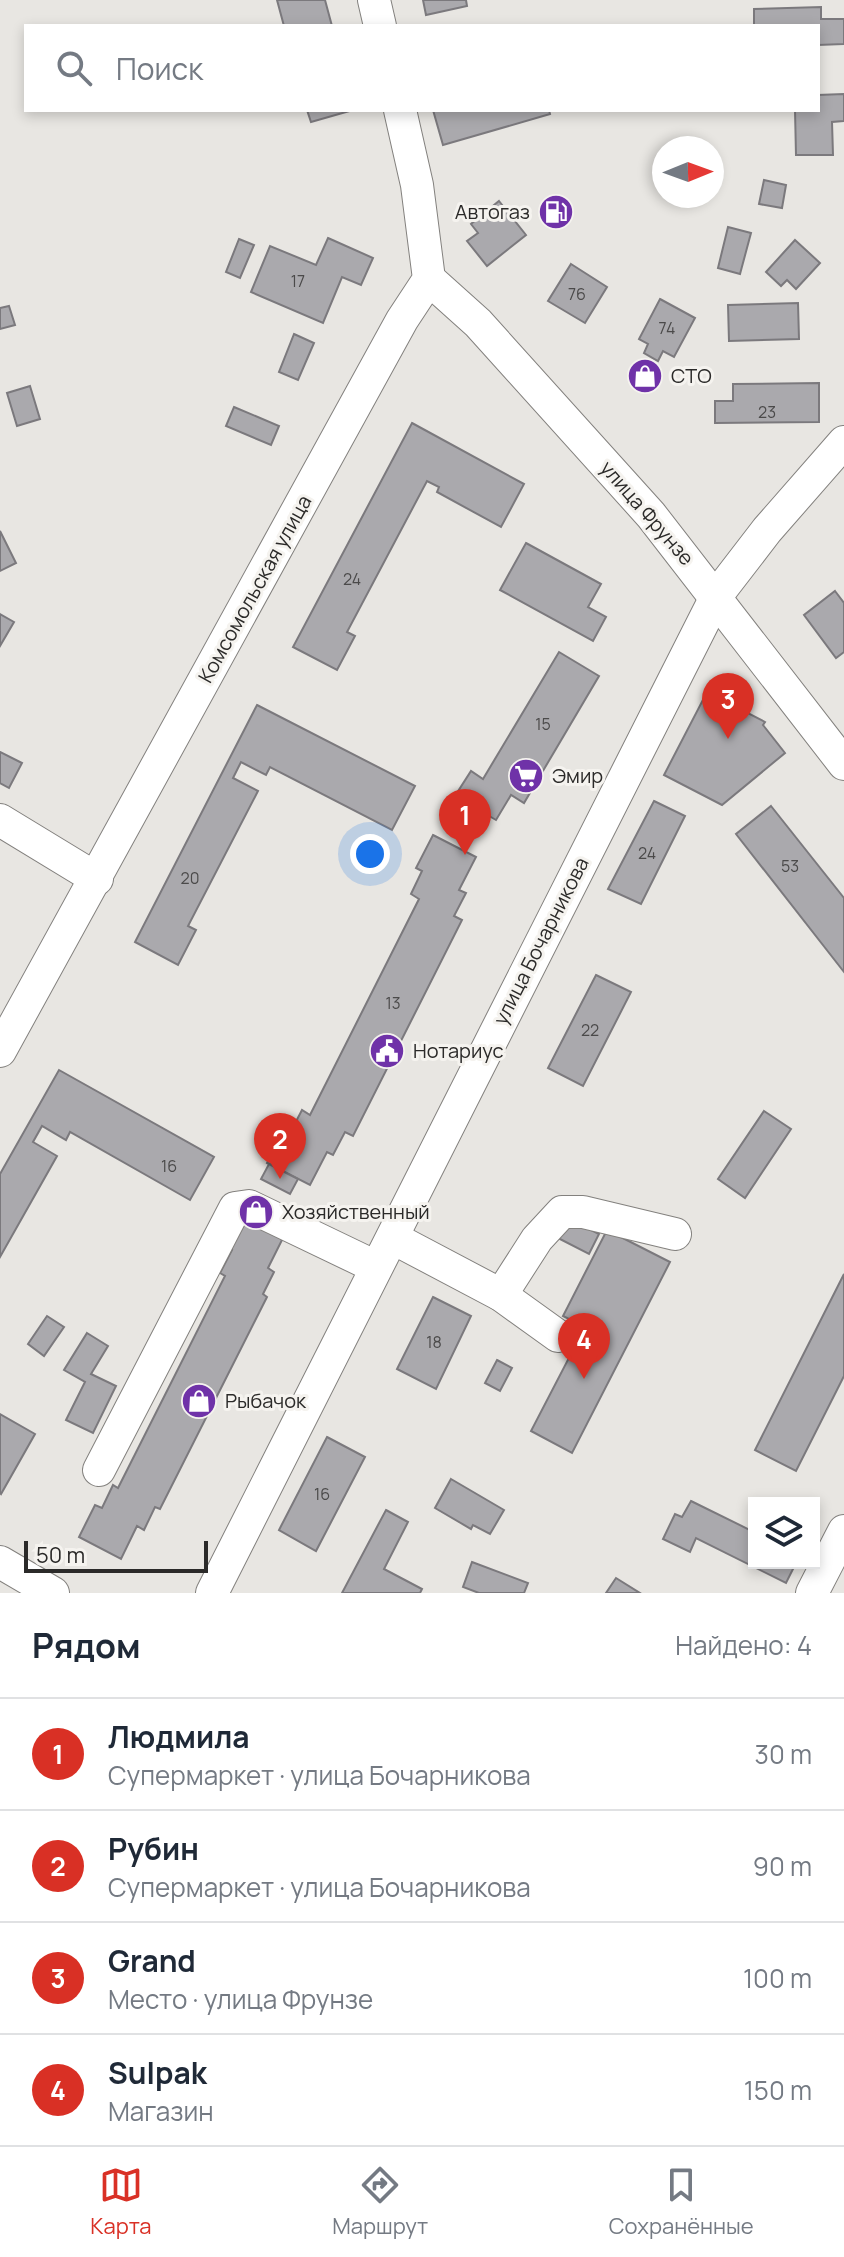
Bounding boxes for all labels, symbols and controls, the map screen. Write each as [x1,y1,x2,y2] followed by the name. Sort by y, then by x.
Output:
[24,24,820,112] search box
[52,46,96,90] icon: search
[116,48,203,89] text: Поиск
[652,136,724,208] north arrow
[537,193,575,231] fuel station icon: Автогаз
[455,198,530,225] place label: Автогаз
[291,270,305,292] house number: 17
[568,283,586,305] house number: 76
[659,317,675,339] house number: 74
[626,357,664,395] shop icon: СТО
[671,362,712,389] place label: СТО
[758,401,776,423] house number: 23
[594,455,700,571] street label: улица Фрунзе
[192,490,317,688] street label: Комсомольская улица
[343,568,361,590] house number: 24
[702,673,754,739] pin: 3
[535,713,551,735] house number: 15
[507,757,545,795] supermarket icon: Эмир
[552,762,603,789] place label: Эмир
[439,789,491,855] pin: 1
[350,834,390,874] your location
[638,842,656,864] house number: 24
[487,852,595,1029] street label: улица Бочарникова
[781,855,799,877] house number: 53
[181,867,199,889] house number: 20
[385,992,401,1014] house number: 13
[581,1019,599,1041] house number: 22
[368,1032,406,1070] public building icon: Нотариус
[413,1037,504,1064] place label: Нотариус
[254,1113,306,1179] pin: 2
[161,1155,177,1177] house number: 16
[237,1193,275,1231] shop icon: Хозяйственный
[282,1198,430,1225] place label: Хозяйственный
[558,1313,610,1379] pin: 4
[426,1331,442,1353] house number: 18
[180,1382,218,1420] shop icon: Рыбачок
[225,1387,307,1414] place label: Рыбачок
[314,1483,330,1505] house number: 16
[748,1497,820,1569] map controls
[748,1497,820,1569] button: layers
[24,1537,208,1573] scale bar
[36,1540,85,1570] text: 50 m
[32,1622,141,1668] text: Рядом
[675,1627,812,1663] text: Найдено: 4
[108,1716,250,1757] text: Людмила
[52,1736,64,1772] text: 1
[755,1736,812,1772] text: 30 m
[108,1757,531,1793] text: Супермаркет · улица Бочарникова
[108,1828,199,1869] text: Рубин
[50,1848,66,1884] text: 2
[753,1848,812,1884] text: 90 m
[108,1869,531,1905] text: Супермаркет · улица Бочарникова
[108,1940,196,1981] text: Grand
[50,1960,66,1996] text: 3
[743,1960,812,1996] text: 100 m
[108,1981,373,2017] text: Место · улица Фрунзе
[108,2052,207,2093] text: Sulpak
[50,2072,66,2108] text: 4
[744,2072,812,2108] text: 150 m
[108,2093,214,2129] text: Магазин
[90,2163,152,2241] tab: Карта
[332,2163,428,2241] tab: Маршрут
[609,2163,754,2241] tab: Сохранённые

